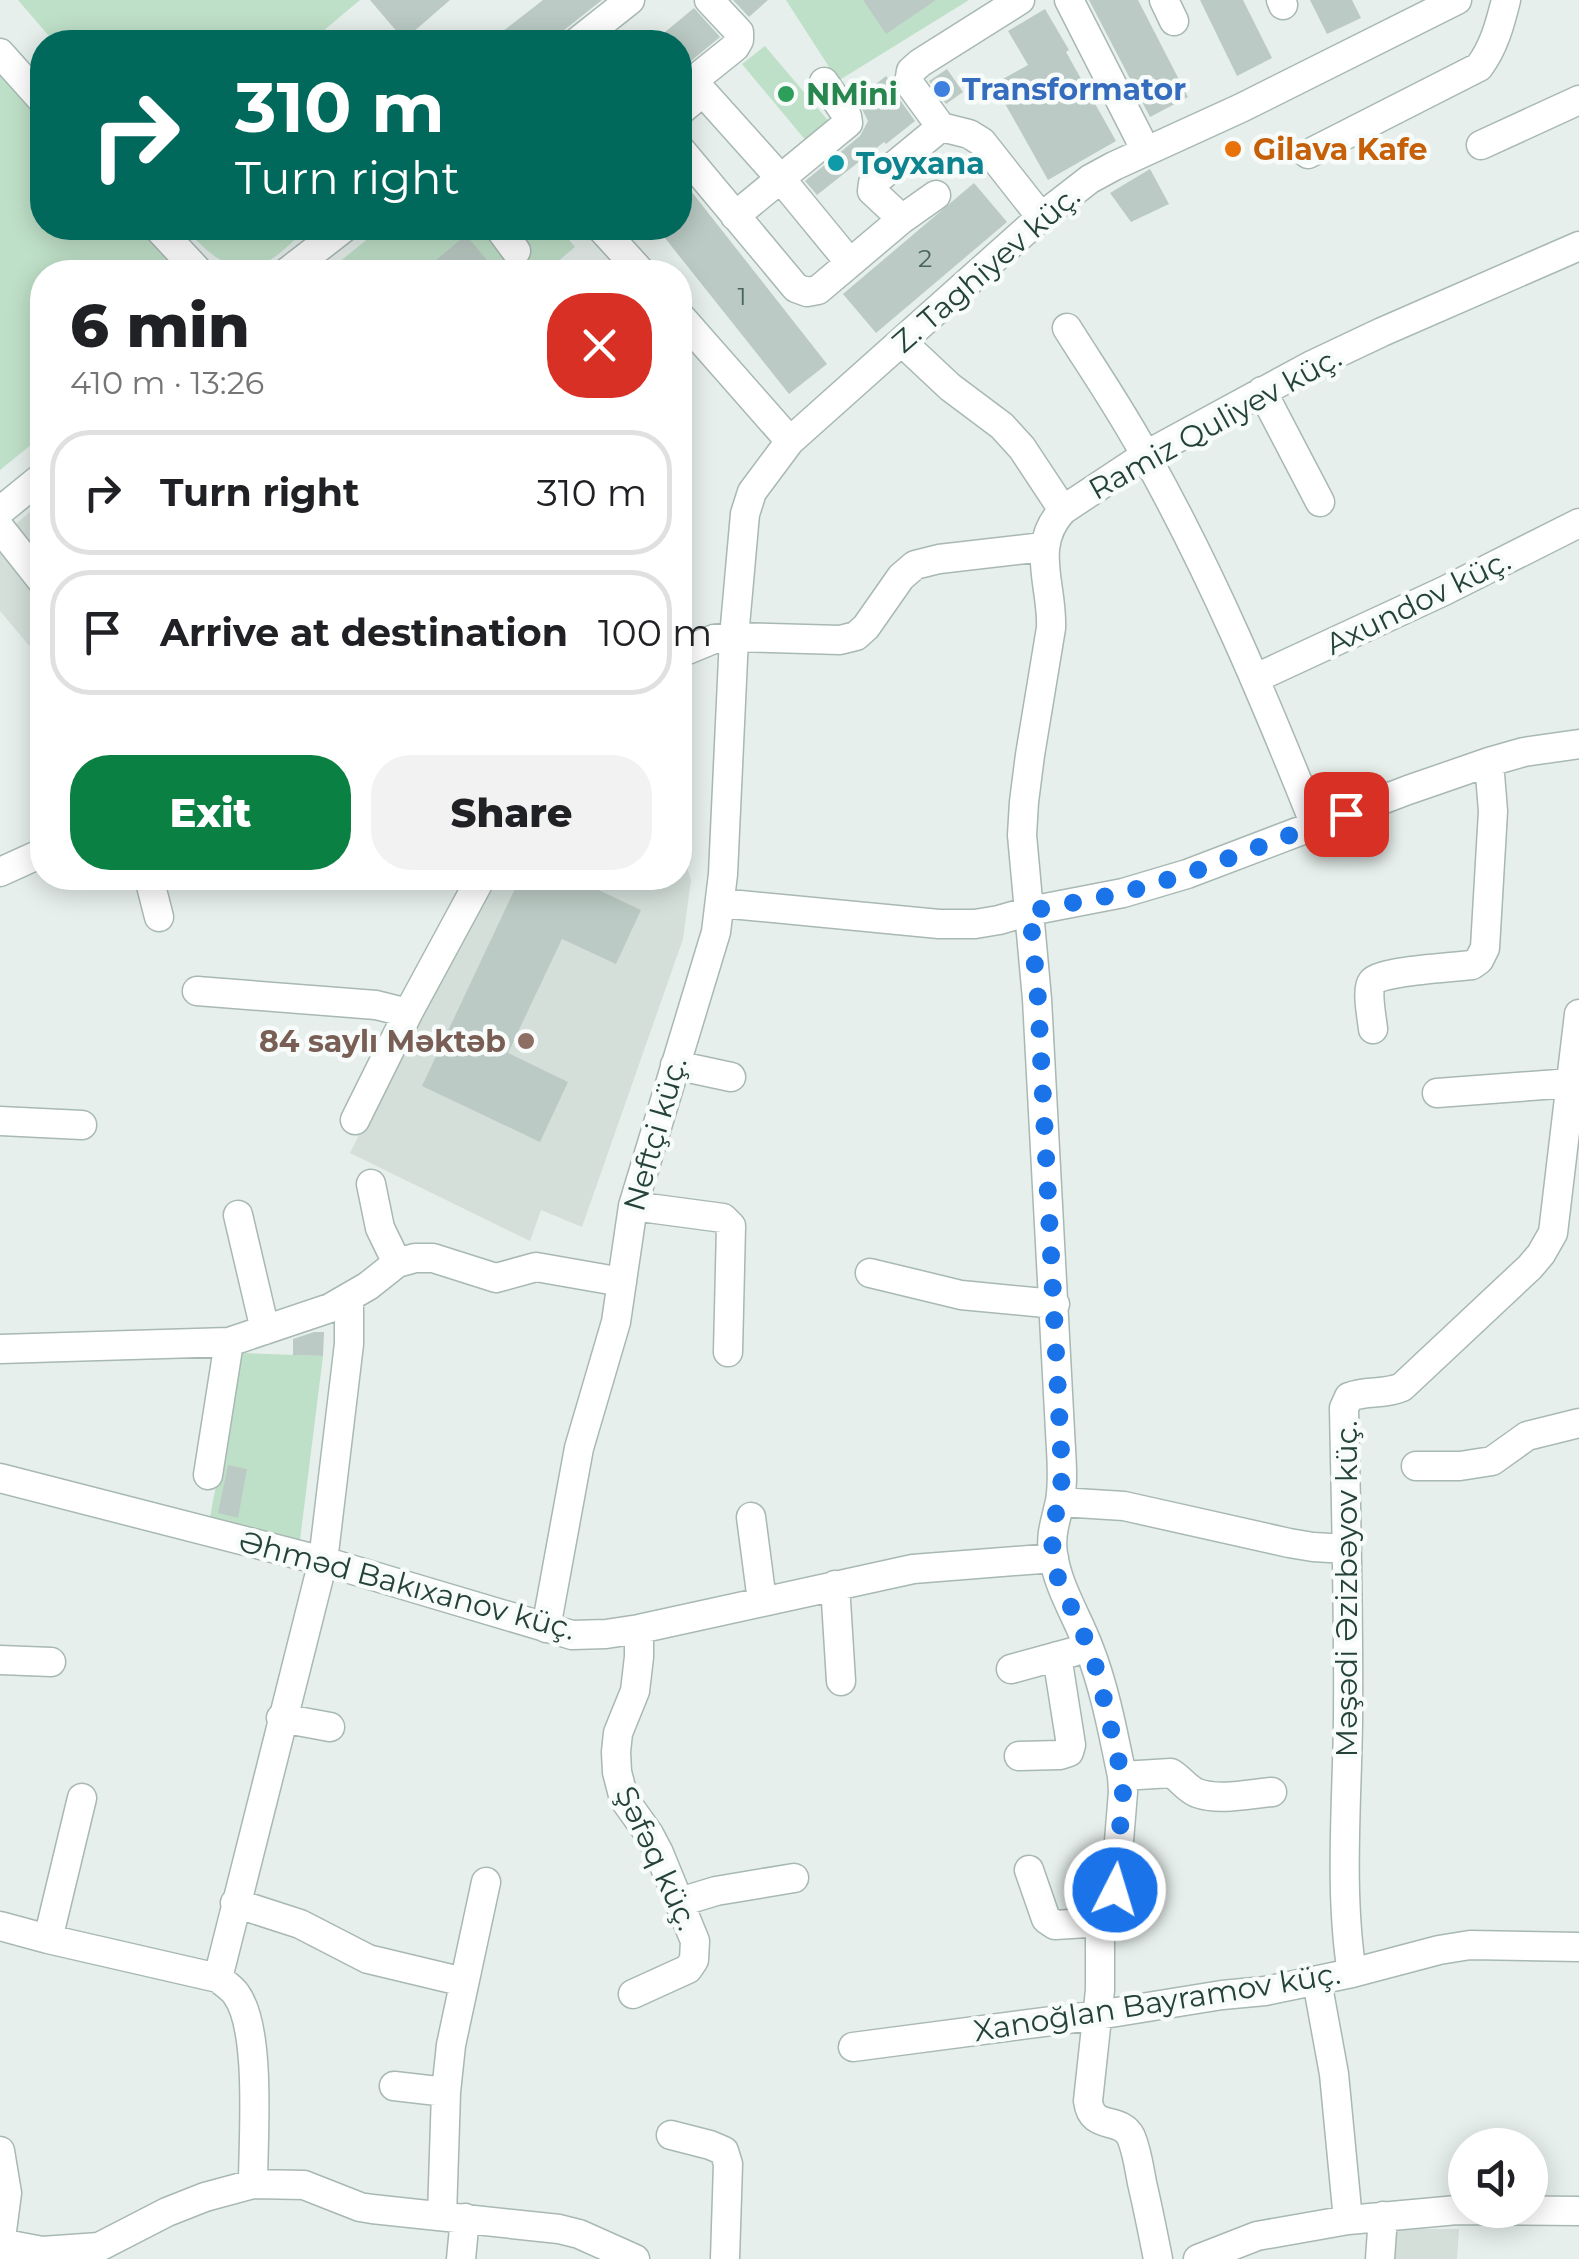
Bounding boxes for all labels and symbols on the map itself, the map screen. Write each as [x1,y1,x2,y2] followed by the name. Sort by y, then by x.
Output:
[962,71,1186,108] place label: Transformator
[806,76,898,113] place label: NMini
[931,78,953,100] marker: Transformator
[775,83,797,105] marker: NMini
[1253,131,1427,168] place label: Gilava Kafe
[1222,138,1244,160] marker: Gilava Kafe
[856,145,985,182] place label: Toyxana
[825,152,847,174] marker: Toyxana
[885,177,1087,361] street label: Z. Taghiyev küç.
[918,243,932,273] house number: 2
[737,281,747,311] house number: 1
[1082,338,1348,508] street label: Ramiz Quliyev küç.
[1319,541,1517,663] street label: Axundov küç.
[1304,772,1389,857] pin
[259,1023,506,1060] place label: 84 saylı Məktəb
[515,1030,537,1052] marker: 84 saylı Məktəb
[615,1053,695,1215] street label: Neftçi küç.
[1328,1420,1365,1758] street label: Məşədi Əzizbəyov küç.
[235,1522,579,1648] street label: Əhməd Bakıxanov küç.
[608,1780,706,1936] street label: Şəfəq küç.
[1063,1838,1167,1942] position arrow
[971,1955,1343,2049] street label: Xanoğlan Bayramov küç.

